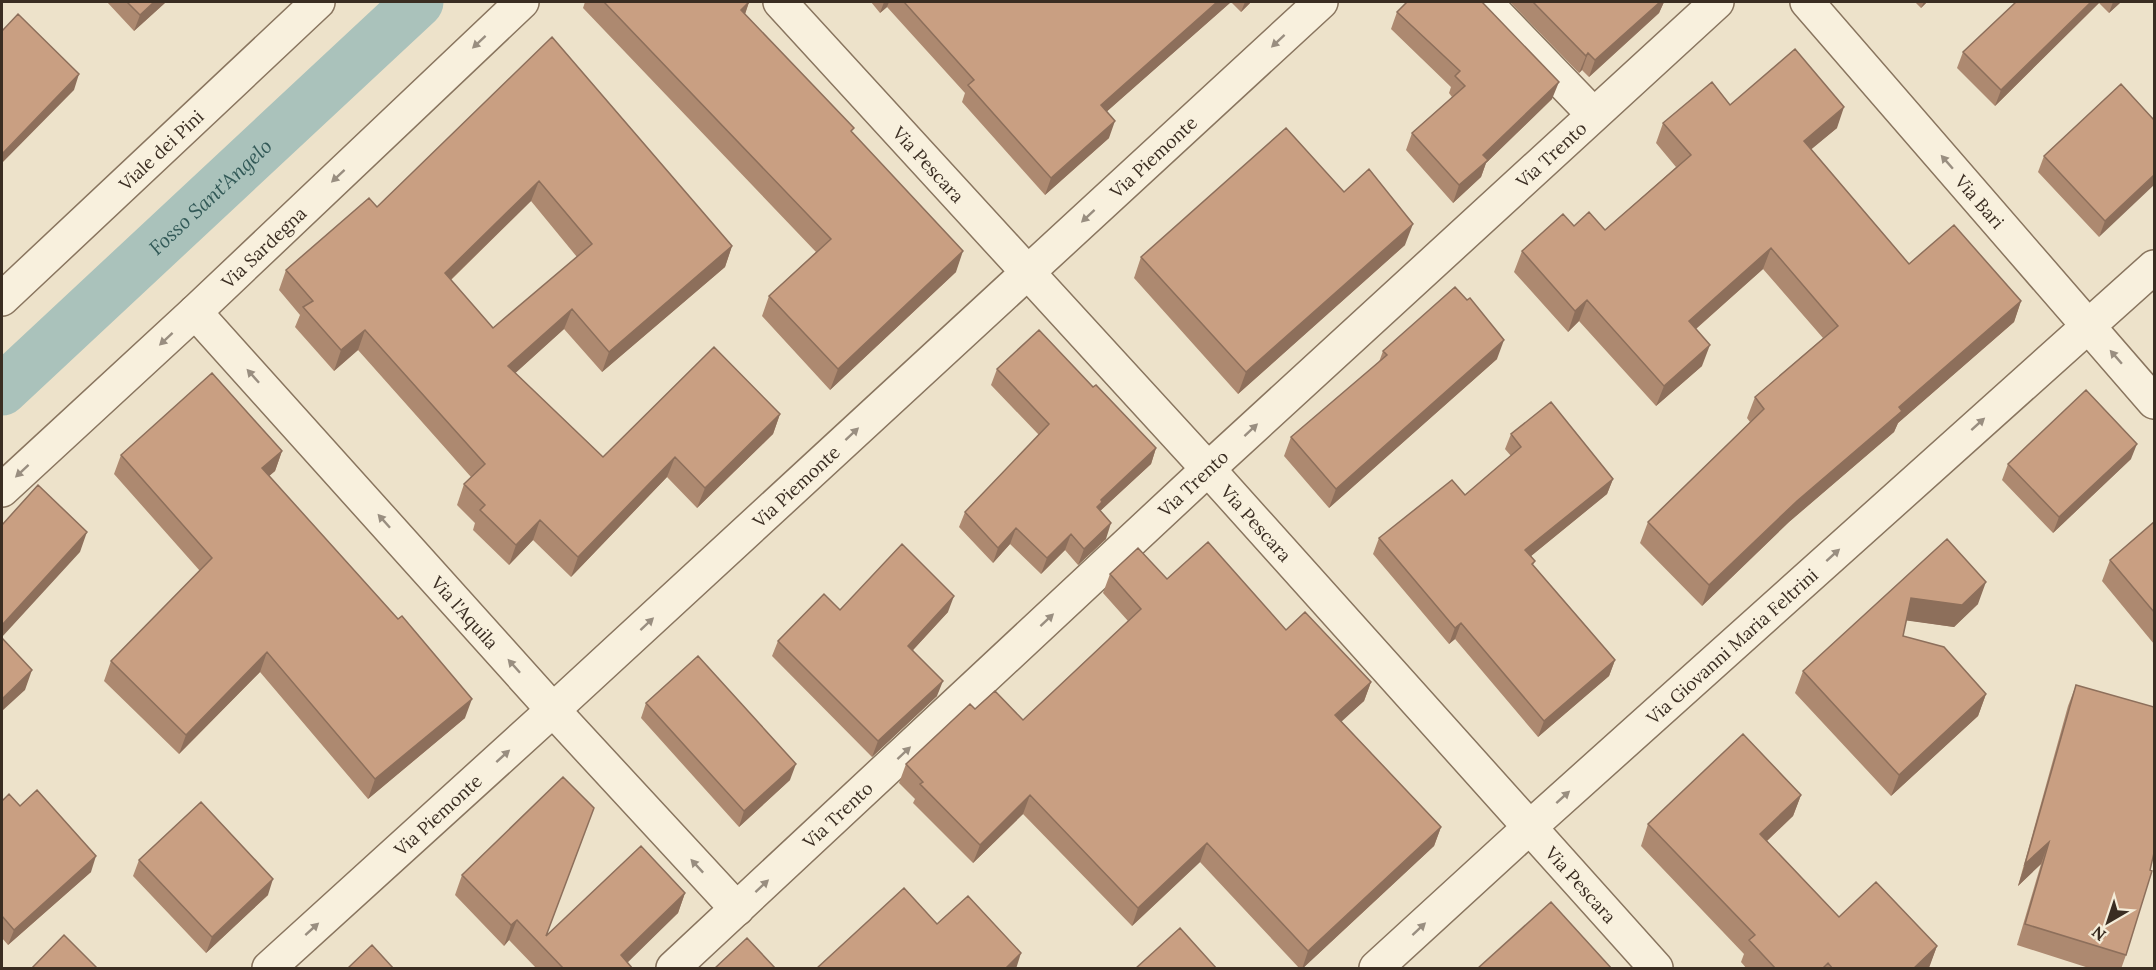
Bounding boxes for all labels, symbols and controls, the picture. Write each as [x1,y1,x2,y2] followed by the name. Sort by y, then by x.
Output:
[1271,34,1286,47] one-way arrow
[472,35,487,49] one-way arrow
[113,104,208,196] street label: Viale dei Pini
[1104,111,1202,203] street label: Via Piemonte
[1510,116,1591,193] street label: Via Trento
[887,121,969,207] street label: Via Pescara
[143,133,276,260] water label: Fosso Sant'Angelo
[1940,155,1954,170] one-way arrow
[330,169,345,183] one-way arrow
[1950,169,2010,233] street label: Via Bari
[216,201,311,293] street label: Via Sardegna
[1081,209,1096,222] one-way arrow
[158,332,173,346] one-way arrow
[2110,350,2123,365] one-way arrow
[246,369,260,384] one-way arrow
[1970,418,1985,431] one-way arrow
[1244,423,1259,437] one-way arrow
[844,427,859,441] one-way arrow
[747,440,844,533] street label: Via Piemonte
[1152,445,1233,522] street label: Via Trento
[15,464,30,478] one-way arrow
[1215,479,1297,566] street label: Via Pescara
[377,514,391,529] one-way arrow
[1825,549,1840,562] one-way arrow
[1641,563,1822,729] street label: Via Giovanni Maria Feltrini
[426,570,504,654] street label: Via l'Aquila
[1039,614,1054,627] one-way arrow
[639,617,653,631] one-way arrow
[508,659,521,674] one-way arrow
[897,746,912,760] one-way arrow
[496,749,510,763] one-way arrow
[388,769,487,861] street label: Via Piemonte
[797,776,877,853] street label: Via Trento
[1555,791,1570,804] one-way arrow
[1540,841,1622,928] street label: Via Pescara
[691,859,704,874] one-way arrow
[754,879,769,893] one-way arrow
[2078,892,2138,952] north arrow
[305,922,320,936] one-way arrow
[2087,922,2110,945] text: N
[1411,923,1426,936] one-way arrow

